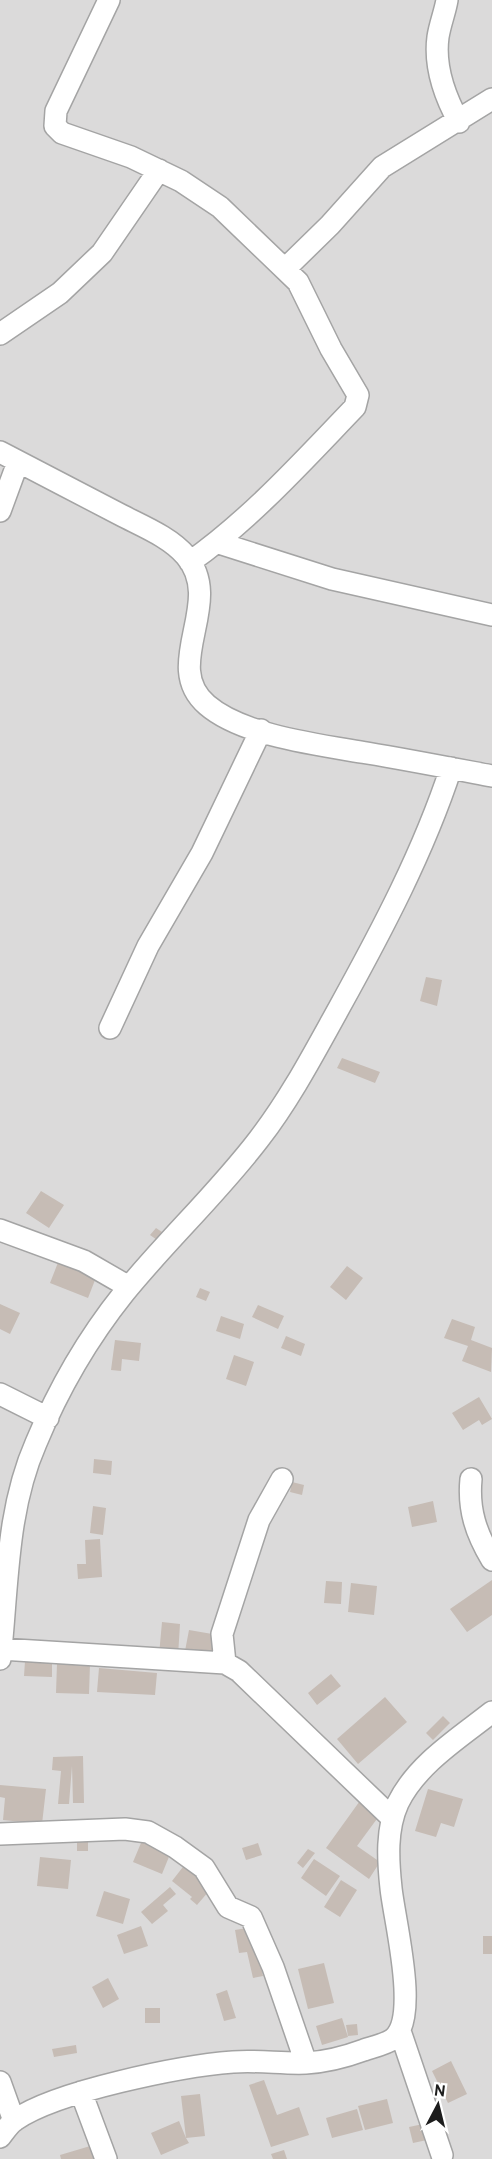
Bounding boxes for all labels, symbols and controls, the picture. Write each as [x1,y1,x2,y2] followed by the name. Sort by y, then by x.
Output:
[408,2075,468,2135] north arrow
[433,2081,447,2103] text: N

